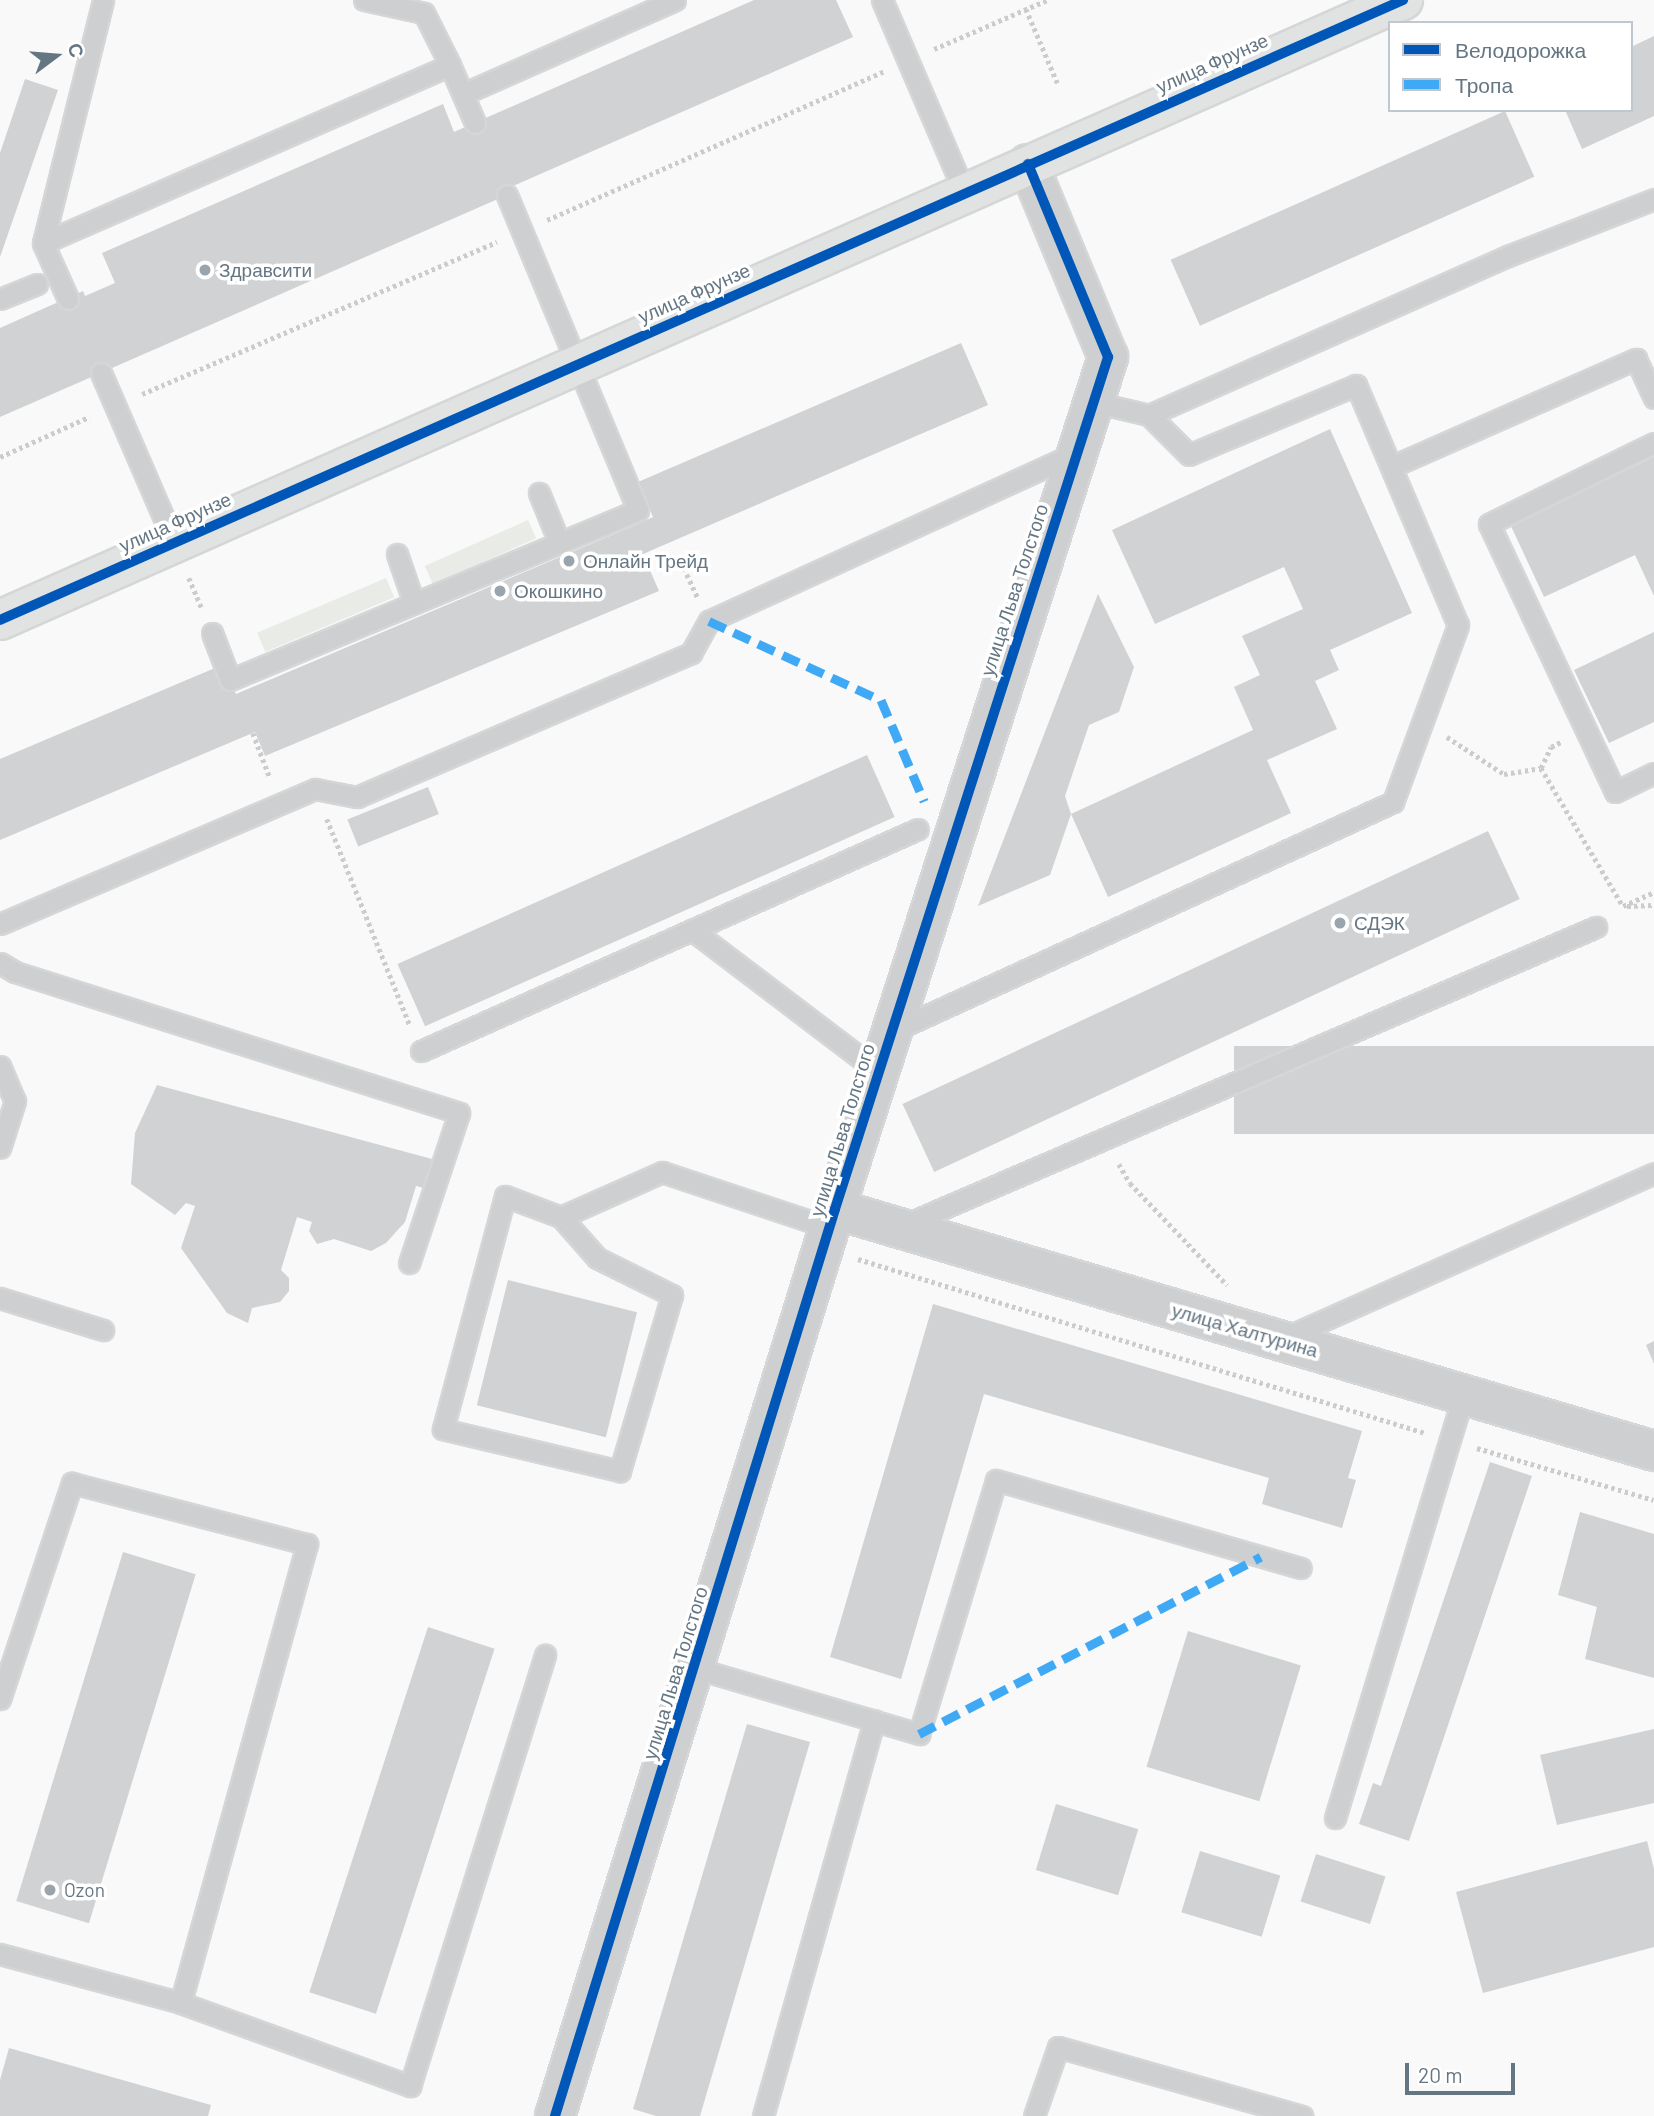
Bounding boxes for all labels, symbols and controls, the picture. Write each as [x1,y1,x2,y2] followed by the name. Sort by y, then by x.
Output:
[21,21,91,91] north arrow
[1388,21,1633,112] legend
[1153,28,1271,98] street label: улица Фрунзе
[1455,37,1586,62] text: Велодорожка
[64,40,90,60] text: С
[1455,72,1513,97] text: Тропа
[635,258,753,328] street label: улица Фрунзе
[219,259,312,281] place label: Здравсити
[197,262,213,278] marker: Здравсити
[116,487,234,557] street label: улица Фрунзе
[975,501,1053,679] street label: улица Льва Толстого
[583,550,708,572] place label: Онлайн Трейд
[561,553,577,569] marker: Онлайн Трейд
[514,580,603,602] place label: Окошкино
[492,583,508,599] marker: Окошкино
[1354,912,1405,934] place label: СДЭК
[1332,915,1348,931] marker: СДЭК
[805,1041,879,1219] street label: улица Льва Толстого
[1169,1298,1321,1362] street label: улица Халтурина
[638,1584,712,1762] street label: улица Льва Толстого
[64,1879,105,1901] place label: Ozon
[42,1882,58,1898] marker: Ozon
[1409,2050,1519,2094] scale bar
[1418,2062,1463,2087] text: 20 m

